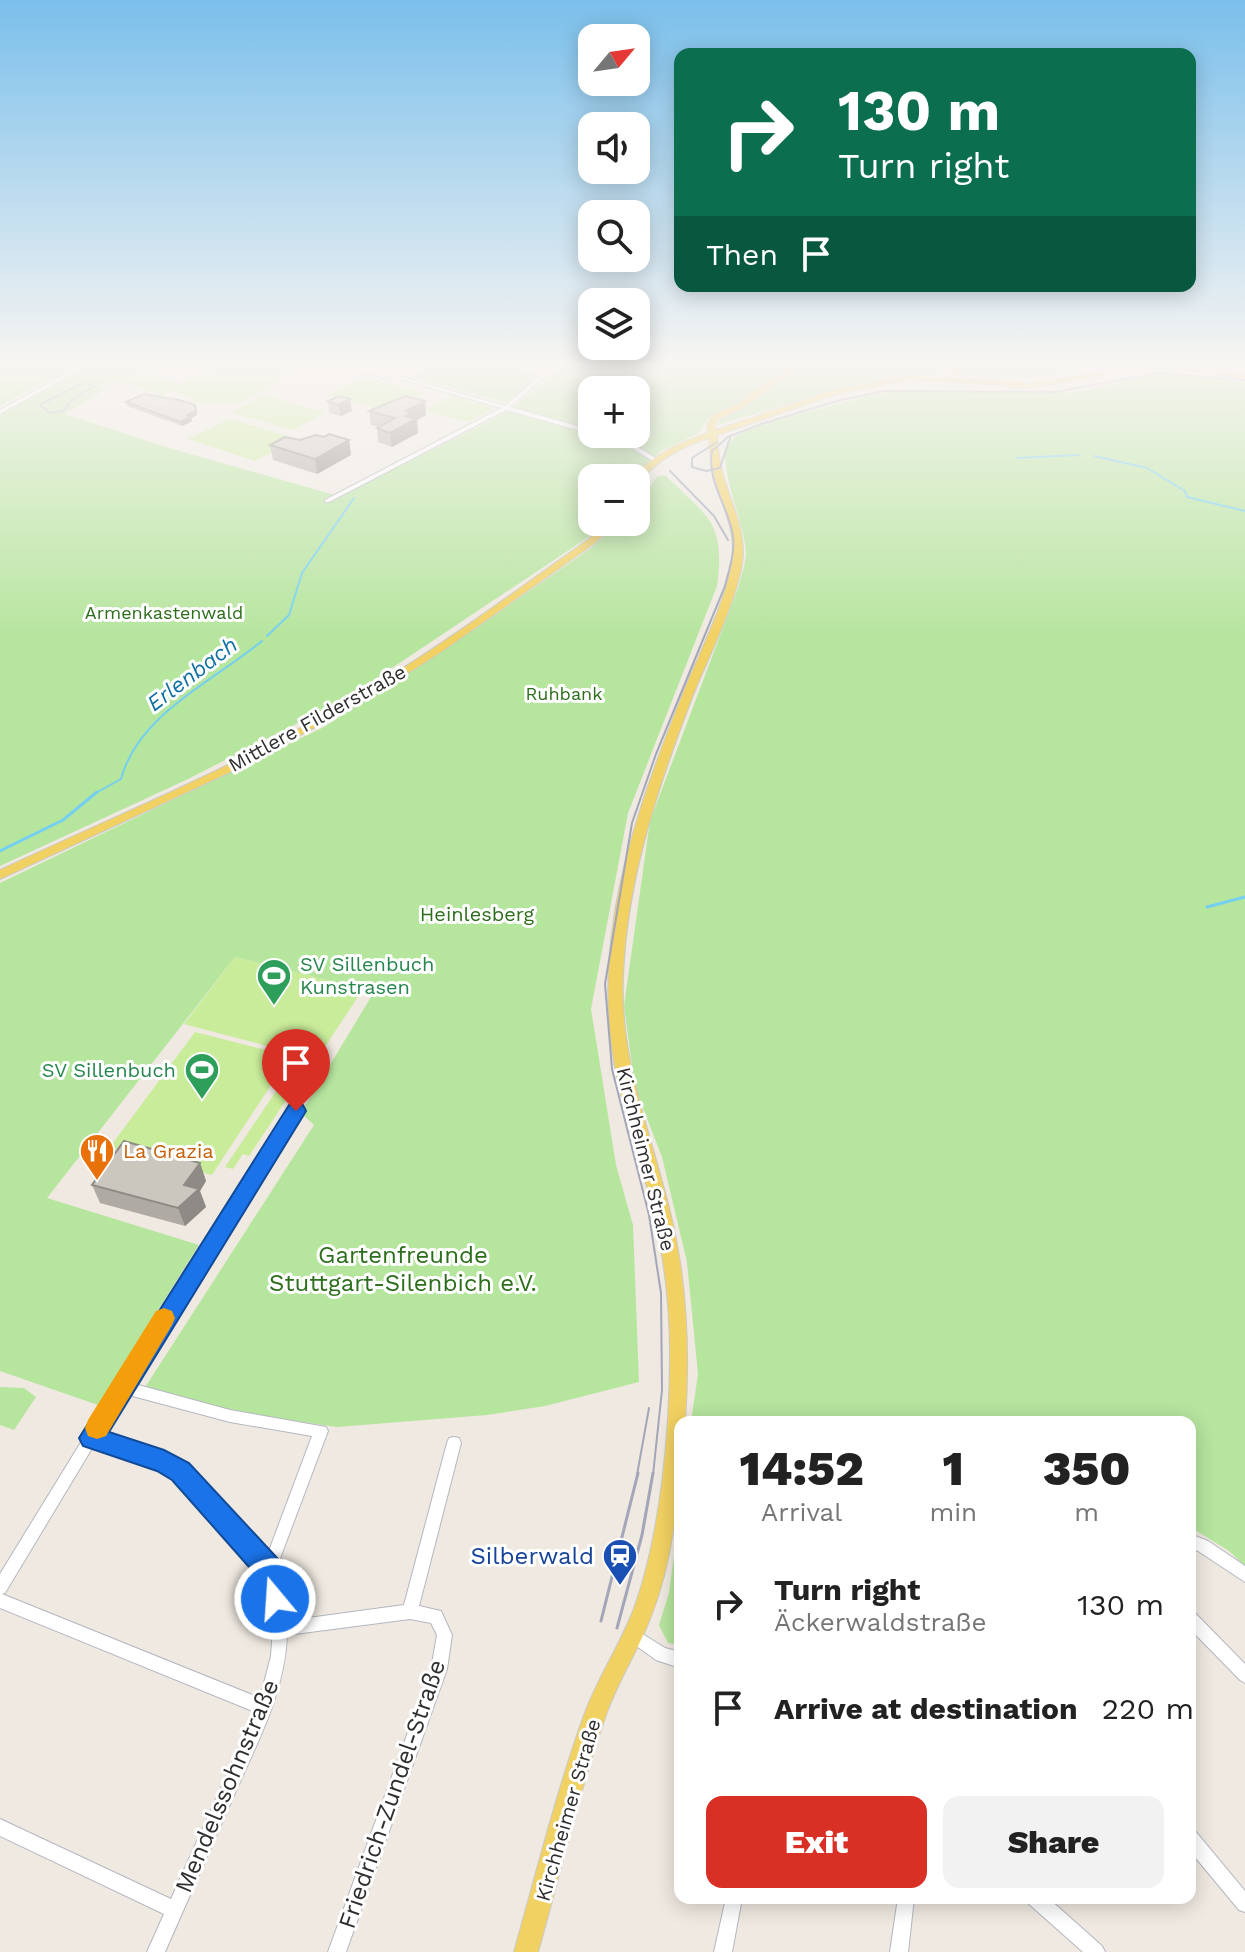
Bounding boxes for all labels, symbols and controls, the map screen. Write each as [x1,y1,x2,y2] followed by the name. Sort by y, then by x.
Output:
[578,24,650,96] north arrow
[578,24,650,536] map controls
[838,78,1000,144] text: 130 m
[706,80,810,184] icon: right
[578,112,650,184] button: sound
[838,145,1009,187] text: Turn right
[578,200,650,272] button: search
[794,232,838,276] icon: arrive
[706,237,778,272] text: Then
[578,288,650,360] button: layers
[578,376,650,448] button: +
[578,464,650,536] button: −
[85,602,243,623] park label: Armenkastenwald
[142,632,242,716] water label: Erlenbach
[224,659,410,777] street label: Mittlere Filderstraße
[526,683,602,704] park label: Ruhbank
[420,902,535,926] park label: Heinlesberg
[300,952,434,999] place label: SV Sillenbuch Kunstrasen
[255,957,293,1007] sports icon: SV Sillenbuch Kunstrasen
[262,1029,330,1111] pin
[274,1041,318,1085] icon: arrive
[183,1051,221,1101] sports icon: SV Sillenbuch
[42,1058,176,1082] place label: SV Sillenbuch
[612,1065,680,1253] street label: Kirchheimer Straße
[78,1132,116,1182] restaurant icon: La Grazia
[123,1139,214,1163] place label: La Grazia
[269,1241,537,1297] park label: Gartenfreunde Stuttgart-Silenbich e.V.
[739,1440,864,1497] text: 14:52
[943,1440,964,1497] text: 1
[1043,1440,1131,1497] text: 350
[761,1497,842,1527] text: Arrival
[929,1497,977,1527] text: min
[1074,1497,1099,1527] text: m
[601,1537,639,1587] station icon: Silberwald
[471,1542,594,1570] place label: Silberwald
[233,1557,317,1641] position arrow
[774,1572,920,1607] text: Turn right
[706,1582,750,1626] icon: right
[1077,1587,1164,1622] text: 130 m
[774,1607,986,1637] text: Äckerwaldstraße
[333,1656,451,1932] street label: Friedrich-Zundel-Straße
[169,1675,285,1897] street label: Mendelssohnstraße
[706,1686,750,1730] icon: arrive
[774,1691,1078,1726] text: Arrive at destination
[1102,1691,1194,1726] text: 220 m
[530,1716,606,1904] street label: Kirchheimer Straße
[706,1796,927,1888] button: Exit
[943,1796,1164,1888] button: Share

